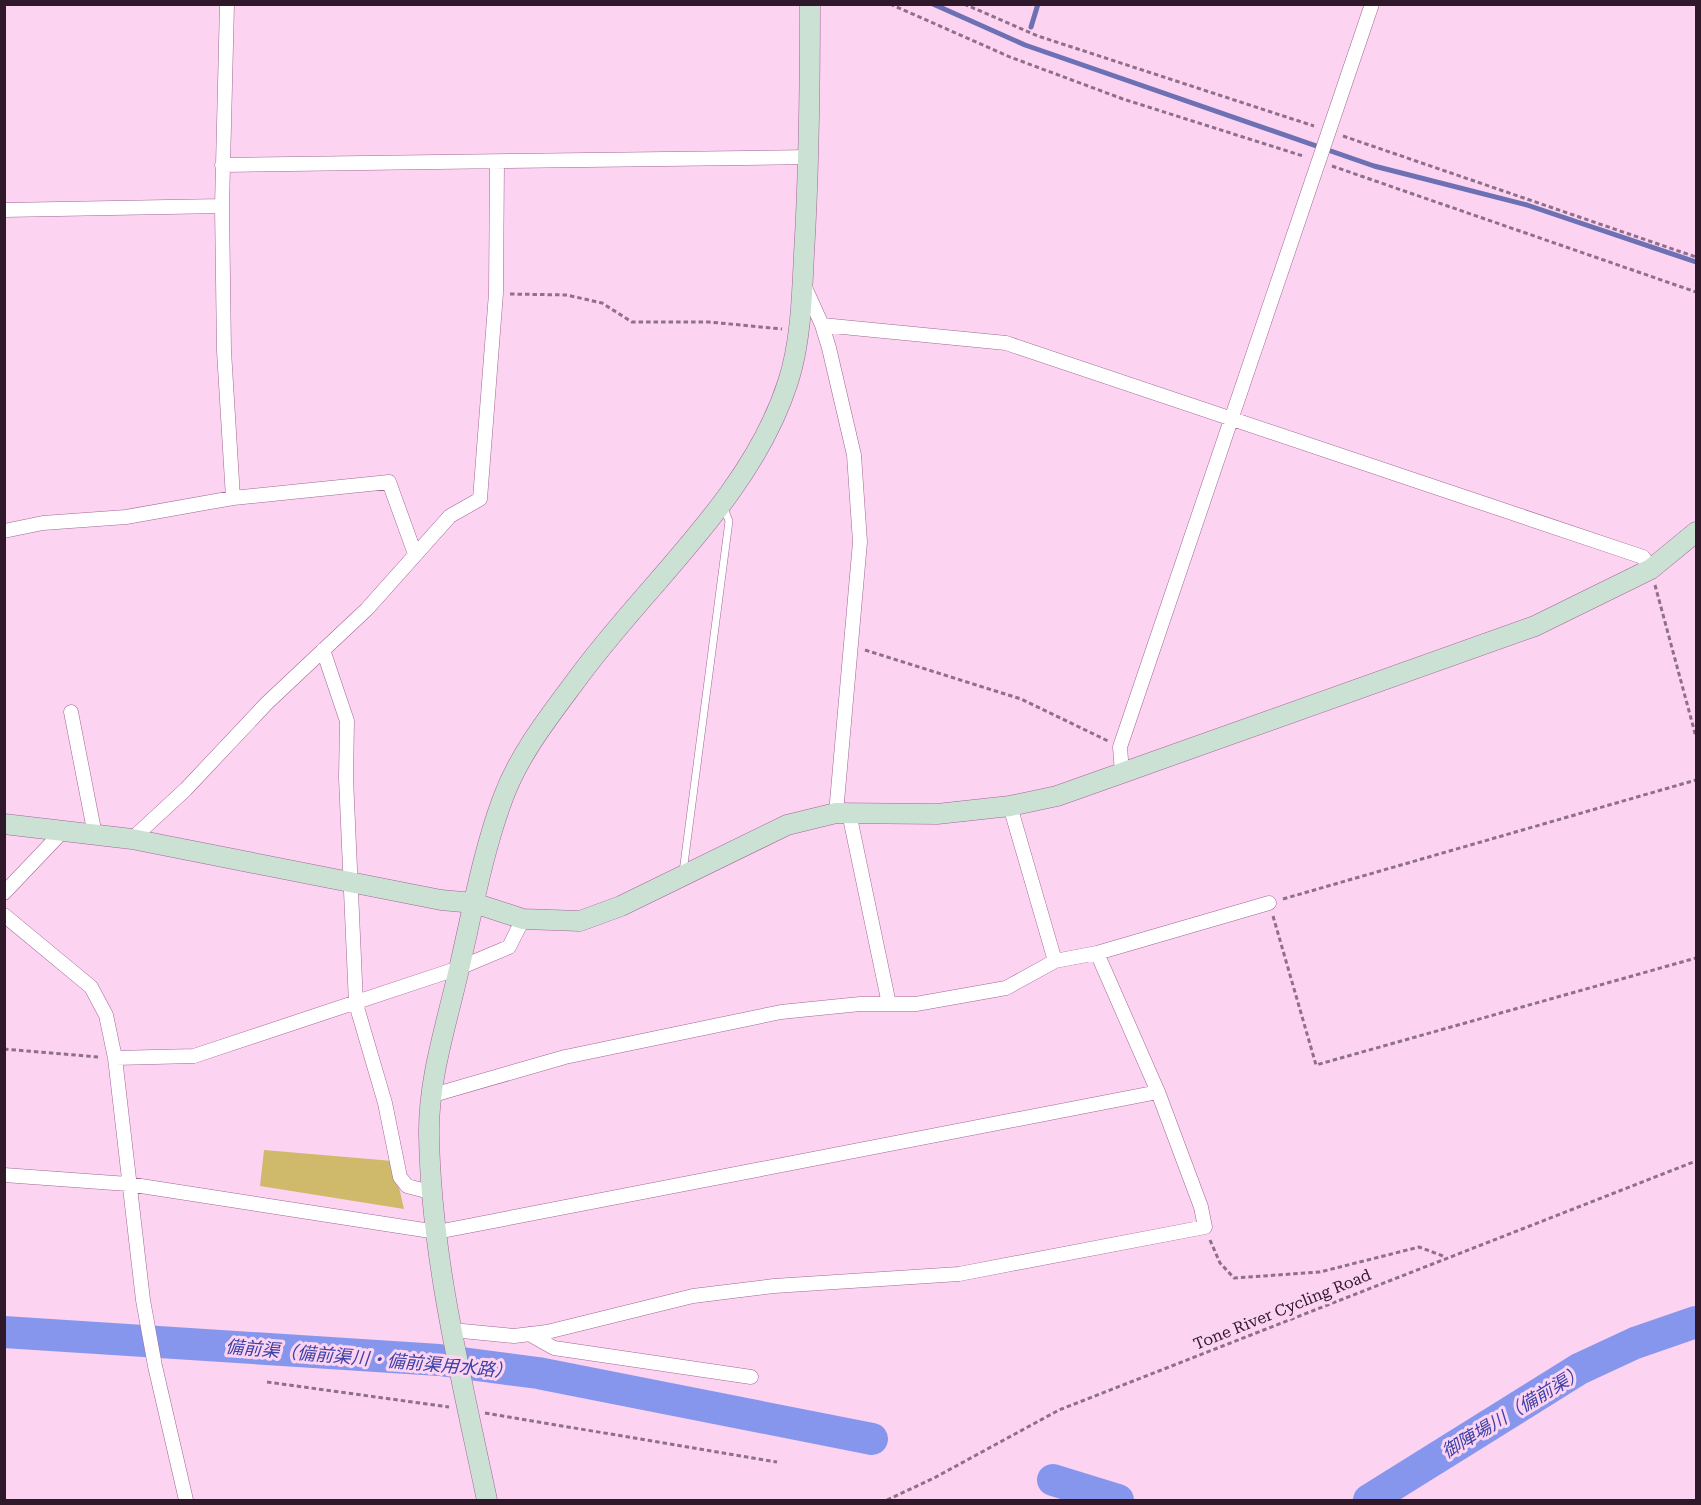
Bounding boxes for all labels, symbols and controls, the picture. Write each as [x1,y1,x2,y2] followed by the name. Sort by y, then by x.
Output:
[1191,1265,1374,1354] street label: Tone River Cycling Road
[225,1335,513,1382] water label: 備前渠（備前渠川・備前渠用水路）
[1438,1361,1588,1462] water label: 御陣場川（備前渠）

